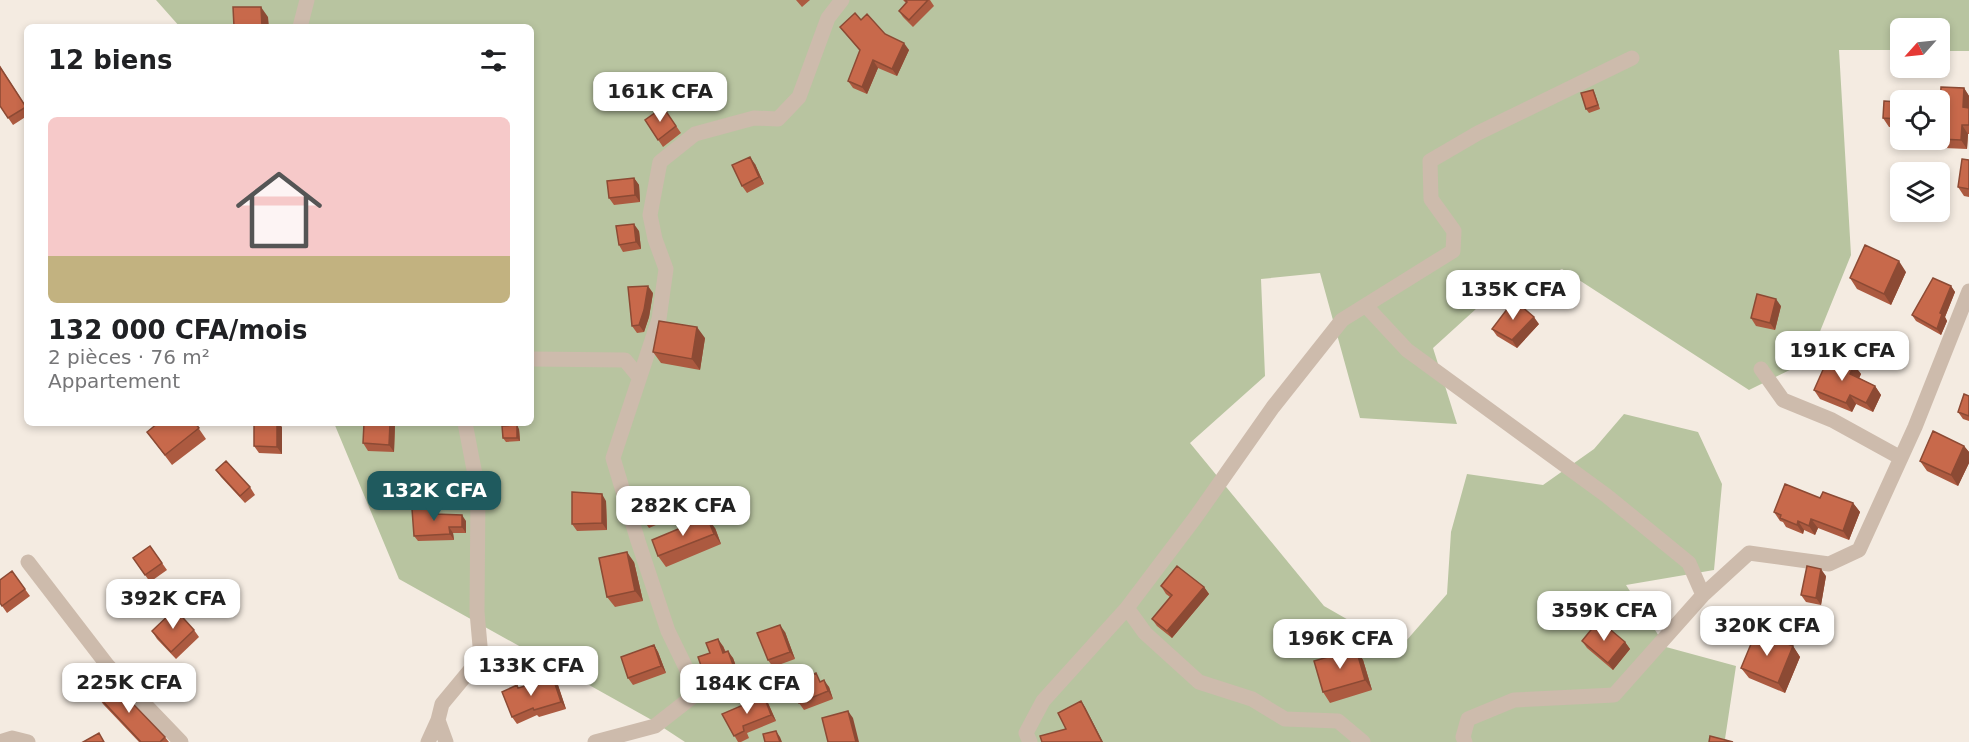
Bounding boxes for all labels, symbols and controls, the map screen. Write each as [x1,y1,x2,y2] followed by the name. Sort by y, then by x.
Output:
[1890,18,1950,78] north arrow
[1890,18,1950,222] map controls
[477,44,510,77] icon: filters
[48,45,172,75] text: 12 biens
[598,72,722,123] pin: 161K CFA
[607,79,713,103] text: 161K CFA
[1890,90,1950,150] button: locate
[225,156,333,264] icon: home
[1890,162,1950,222] button: layers
[1451,270,1575,321] pin: 135K CFA
[1460,277,1566,301] text: 135K CFA
[48,315,307,345] text: 132 000 CFA/mois
[1780,331,1904,382] pin: 191K CFA
[1789,338,1895,362] text: 191K CFA
[48,345,210,369] text: 2 pièces · 76 m²
[48,369,180,393] text: Appartement
[372,471,496,522] pin: 132K CFA
[381,478,487,502] text: 132K CFA
[621,486,745,537] pin: 282K CFA
[630,493,736,517] text: 282K CFA
[111,579,235,630] pin: 392K CFA
[120,586,226,610] text: 392K CFA
[1542,591,1666,642] pin: 359K CFA
[1551,598,1657,622] text: 359K CFA
[1705,606,1829,657] pin: 320K CFA
[1714,613,1820,637] text: 320K CFA
[1278,619,1402,670] pin: 196K CFA
[1287,626,1393,650] text: 196K CFA
[469,646,593,697] pin: 133K CFA
[478,653,584,677] text: 133K CFA
[67,663,191,714] pin: 225K CFA
[685,664,809,715] pin: 184K CFA
[76,670,182,694] text: 225K CFA
[694,671,800,695] text: 184K CFA

